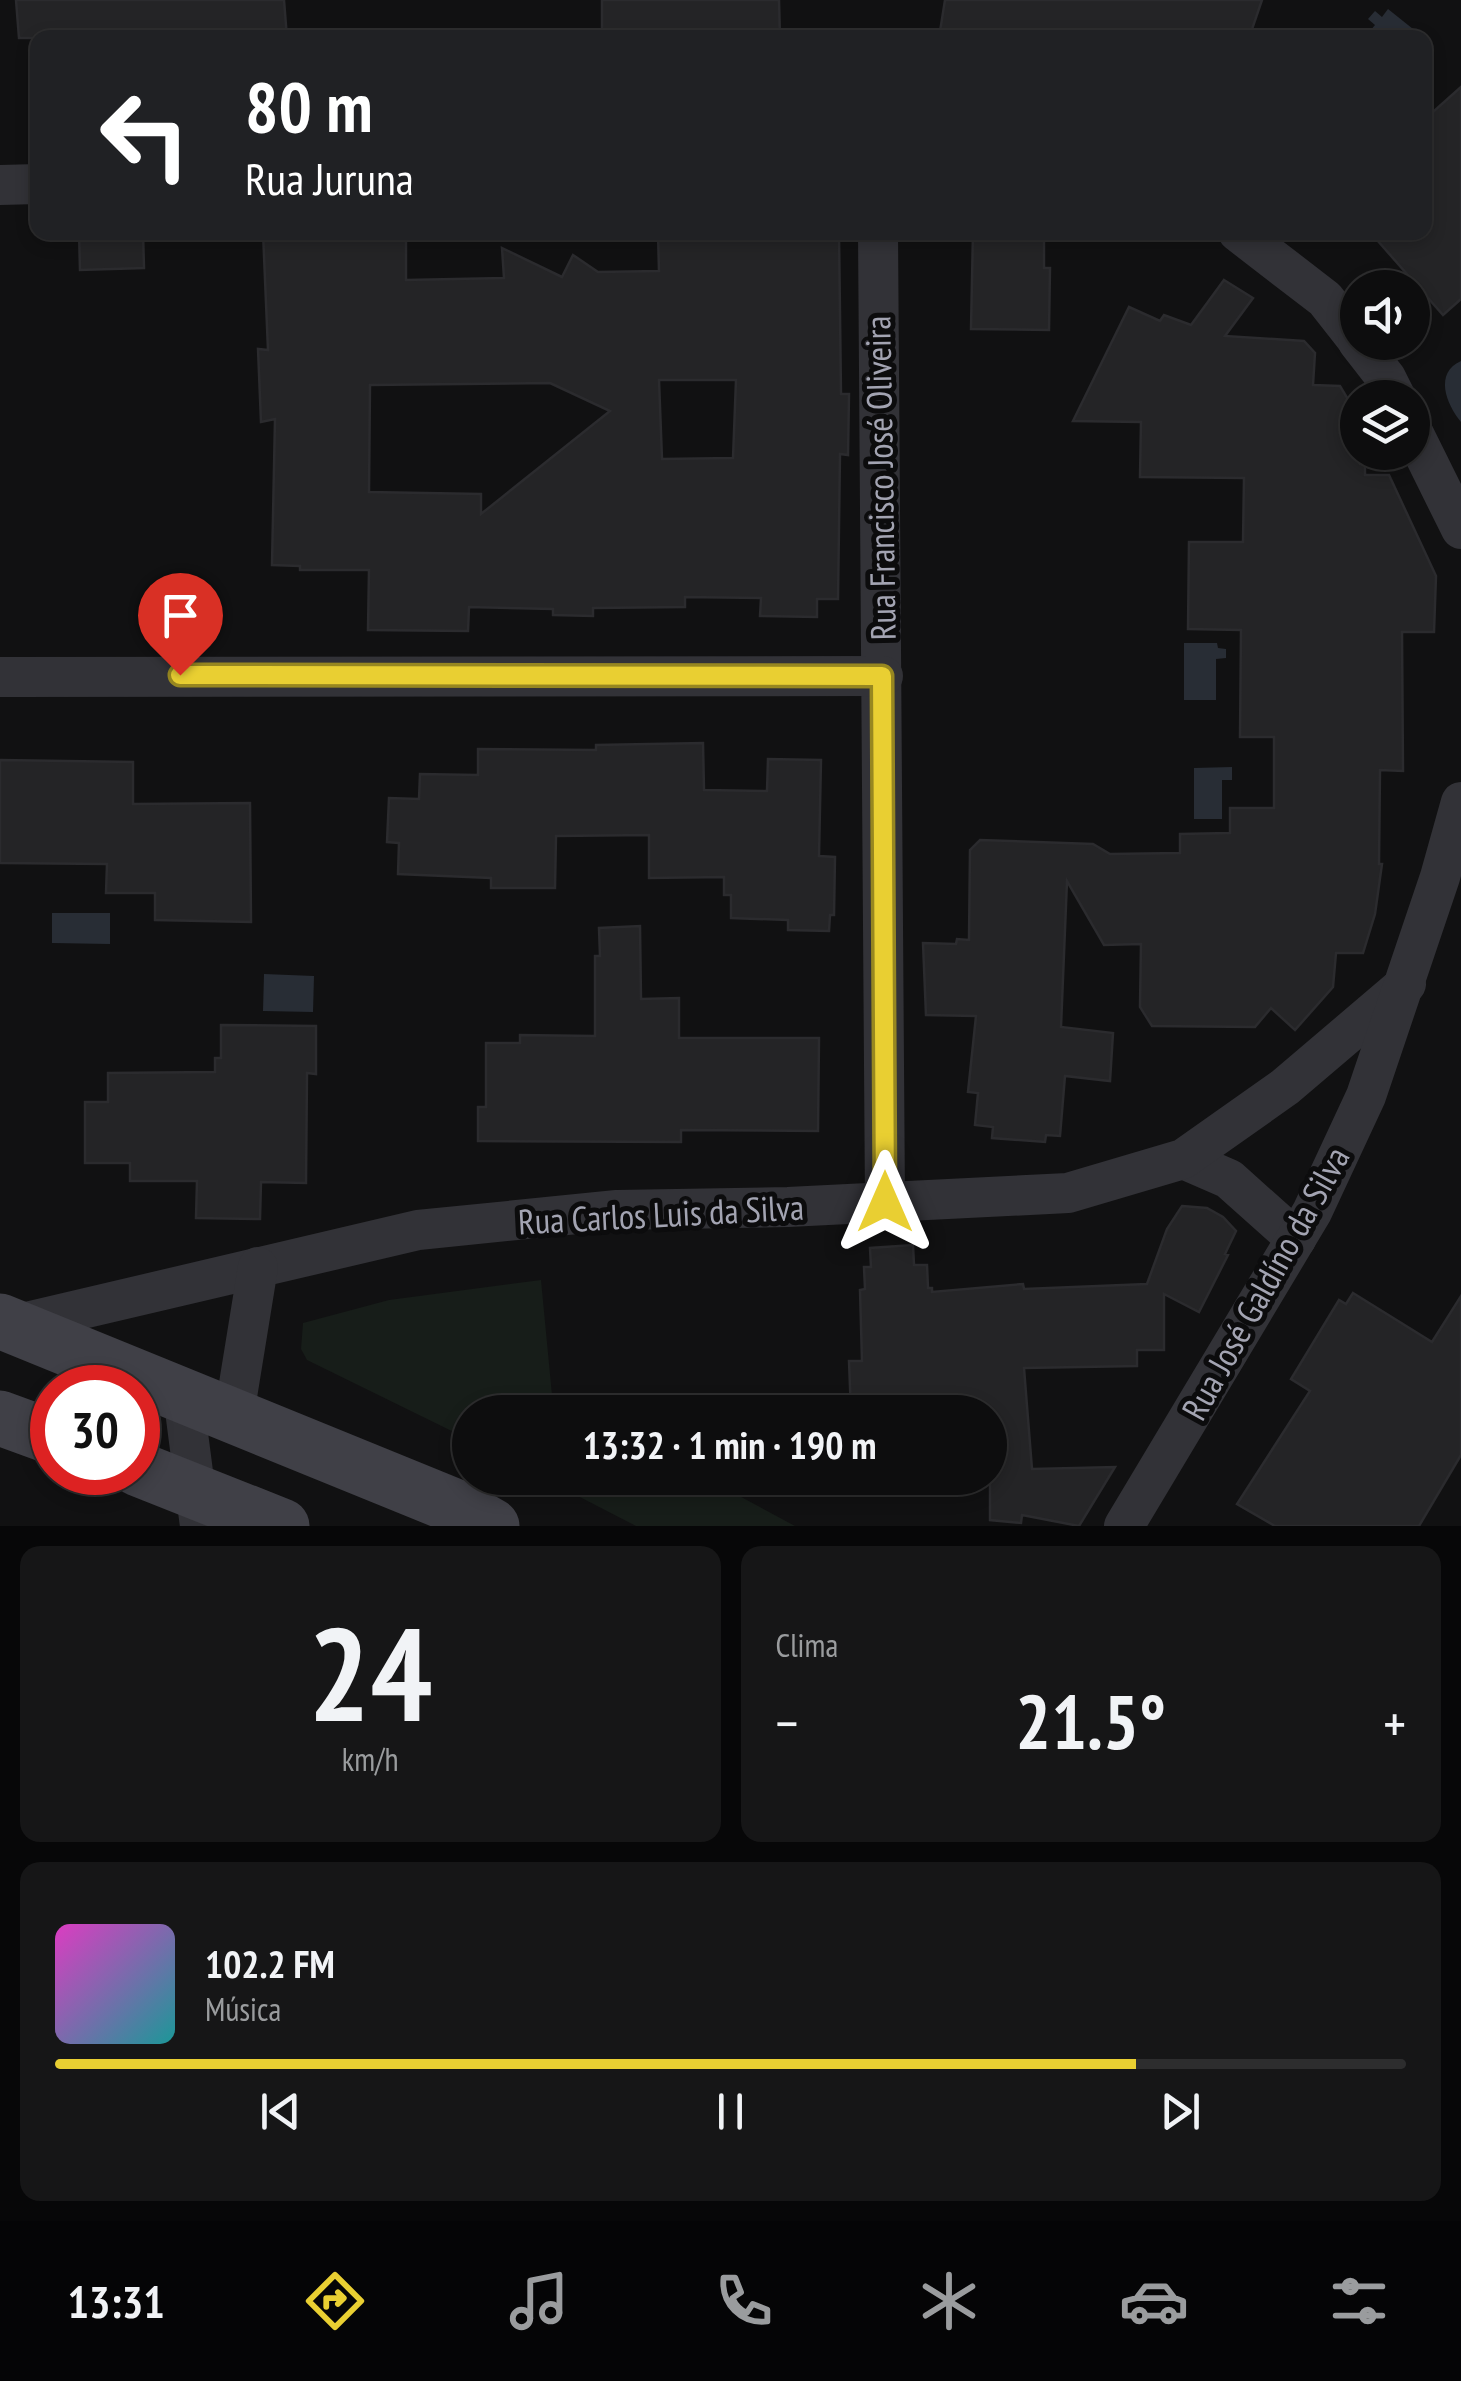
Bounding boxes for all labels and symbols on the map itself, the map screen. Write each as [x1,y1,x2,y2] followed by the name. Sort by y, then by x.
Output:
[854,315,906,641] street label: Rua Francisco José Oliveira
[138,573,223,676] pin
[1171,1138,1359,1428] street label: Rua José Galdíno da Silva
[833,1150,937,1254] position arrow
[517,1184,805,1244] street label: Rua Carlos Luis da Silva
[30,1365,160,1495] speed limit sign: 30

